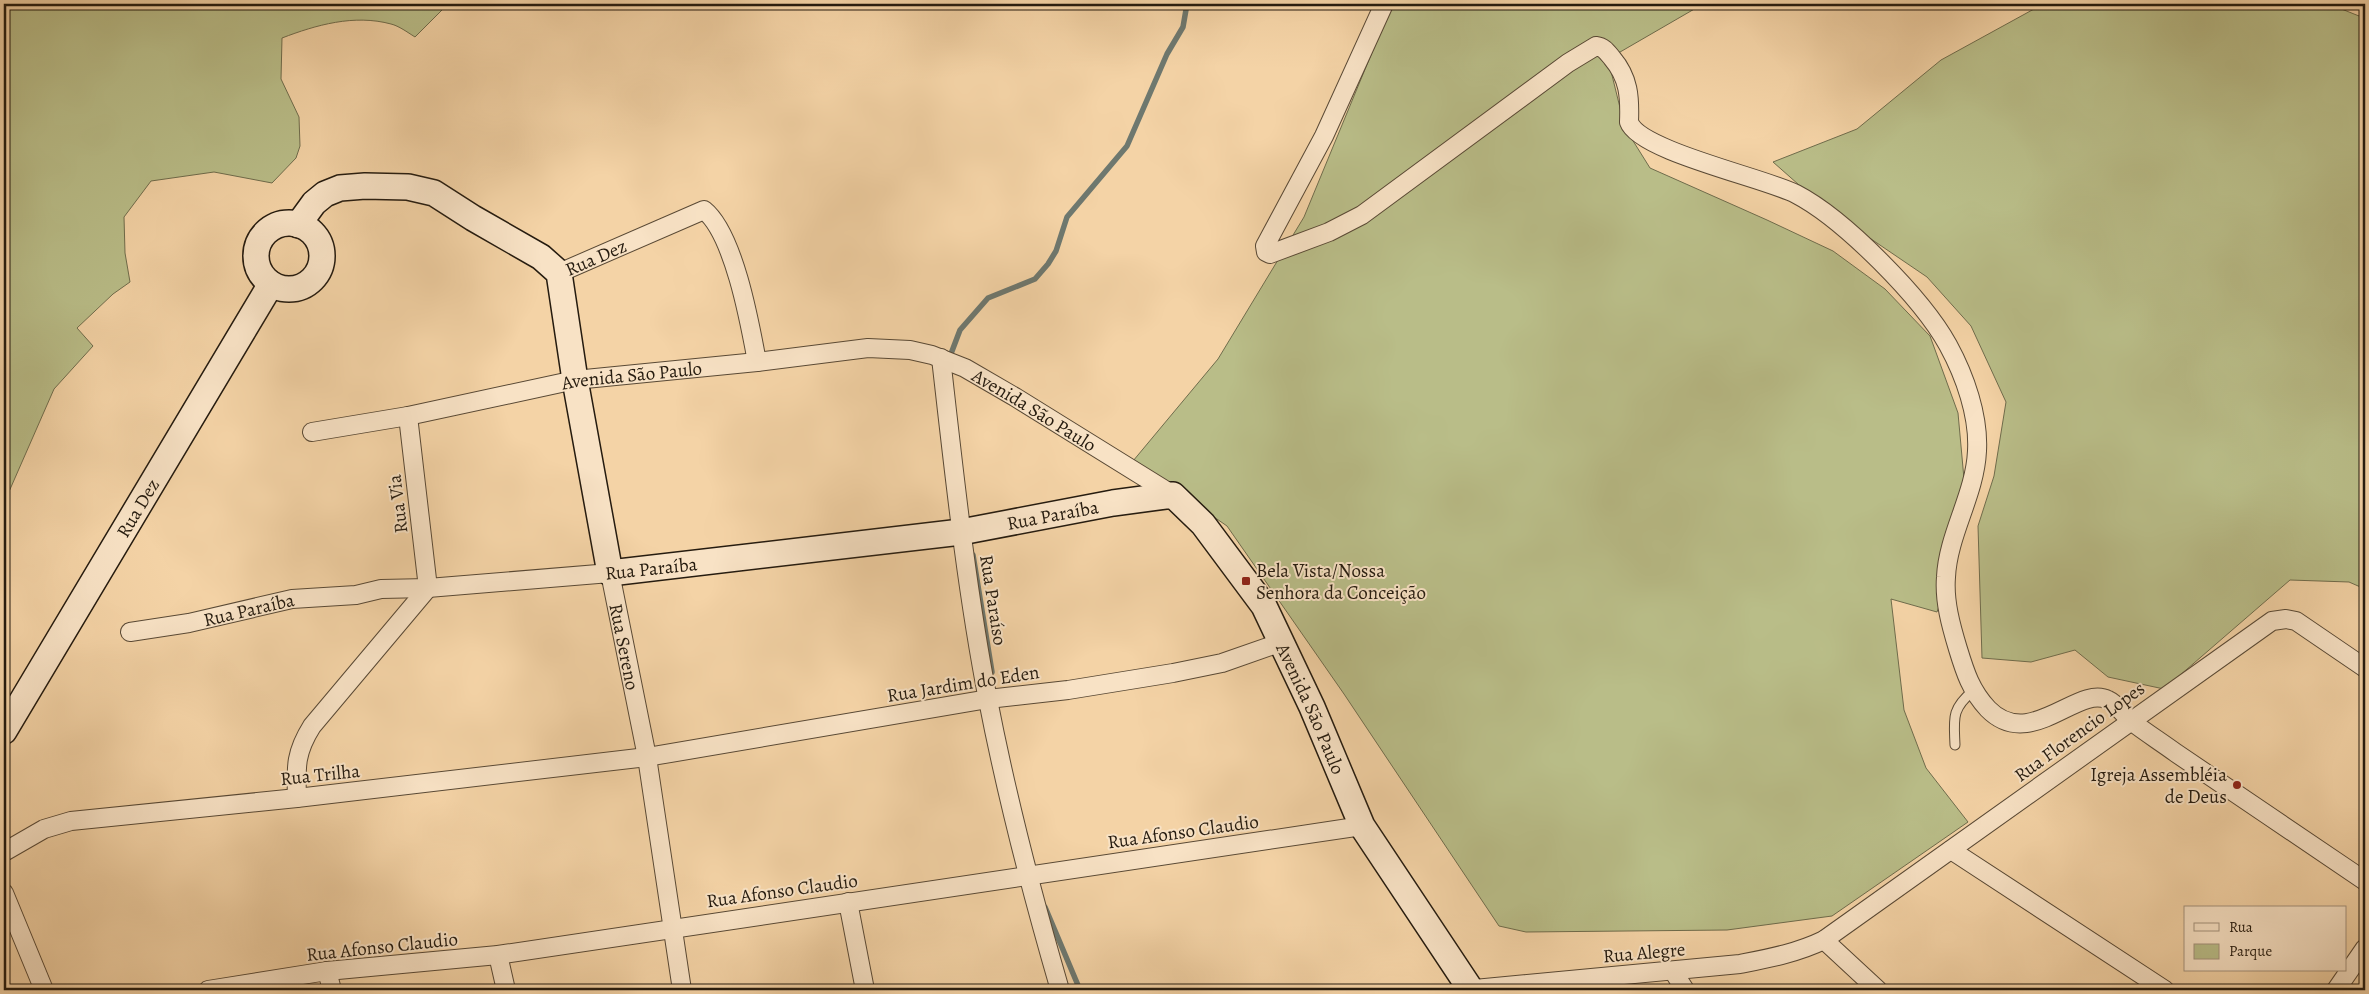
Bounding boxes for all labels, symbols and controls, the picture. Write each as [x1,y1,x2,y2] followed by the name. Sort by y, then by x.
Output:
[561,233,631,283] street label: Rua Dez
[558,356,703,397] street label: Avenida São Paulo
[966,362,1101,458] street label: Avenida São Paulo
[381,473,414,535] street label: Rua Via
[110,474,166,543] street label: Rua Dez
[1005,494,1101,537] street label: Rua Paraíba
[604,551,699,587] street label: Rua Paraíba
[973,553,1013,647] street label: Rua Paraíso
[1256,558,1426,606] place label: Bela Vista/Nossa Senhora da Conceição
[1240,575,1252,587] marker: Bela Vista/Nossa Senhora da Conceição
[201,587,297,633] street label: Rua Paraíba
[602,601,645,692] street label: Rua Sereno
[1269,638,1351,779] street label: Avenida São Paulo
[885,659,1041,709] street label: Rua Jardim do Eden
[2009,676,2150,788] street label: Rua Florencio Lopes
[279,758,361,792] street label: Rua Trilha
[2090,762,2227,810] place label: Igreja Assembléia de Deus
[2231,779,2243,791] marker: Igreja Assembléia de Deus
[1106,809,1260,855] street label: Rua Afonso Claudio
[705,868,859,914] street label: Rua Afonso Claudio
[2184,906,2346,972] legend
[2229,917,2253,937] text: Rua
[305,926,459,968] street label: Rua Afonso Claudio
[1602,936,1686,970] street label: Rua Alegre
[2229,941,2272,961] text: Parque

